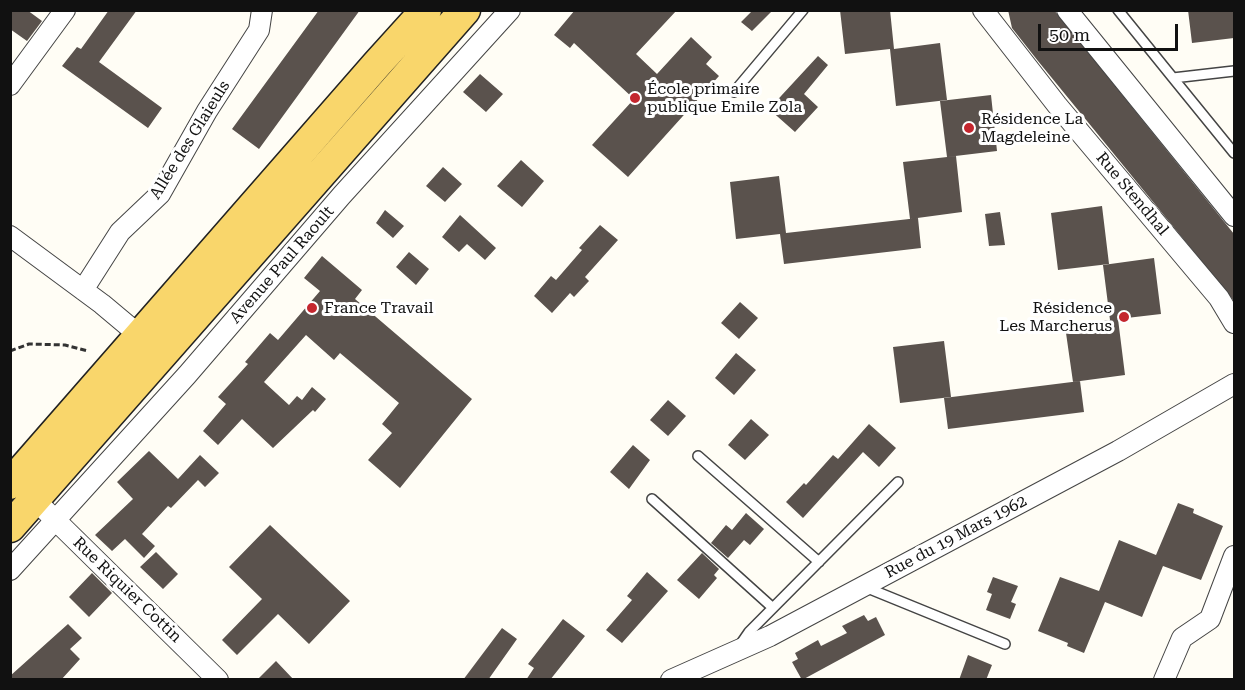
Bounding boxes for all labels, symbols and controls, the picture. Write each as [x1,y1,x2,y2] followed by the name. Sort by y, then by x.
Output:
[1041,12,1180,50] scale bar
[1049,24,1090,45] text: 50 m
[146,77,234,203] street label: Allée des Glaieuls
[647,79,802,117] place label: École primaire publique Emile Zola
[628,91,642,105] marker: École primaire publique Emile Zola
[981,109,1083,147] place label: Résidence La Magdeleine
[962,121,976,135] marker: Résidence La Magdeleine
[1092,149,1172,239] street label: Rue Stendhal
[226,202,338,328] street label: Avenue Paul Raoult
[324,298,434,318] place label: France Travail
[999,298,1112,336] place label: Résidence Les Marcherus
[305,301,319,315] marker: France Travail
[1117,310,1131,324] marker: Résidence Les Marcherus
[882,492,1030,582] street label: Rue du 19 Mars 1962
[69,533,185,647] street label: Rue Riquier Cottin

